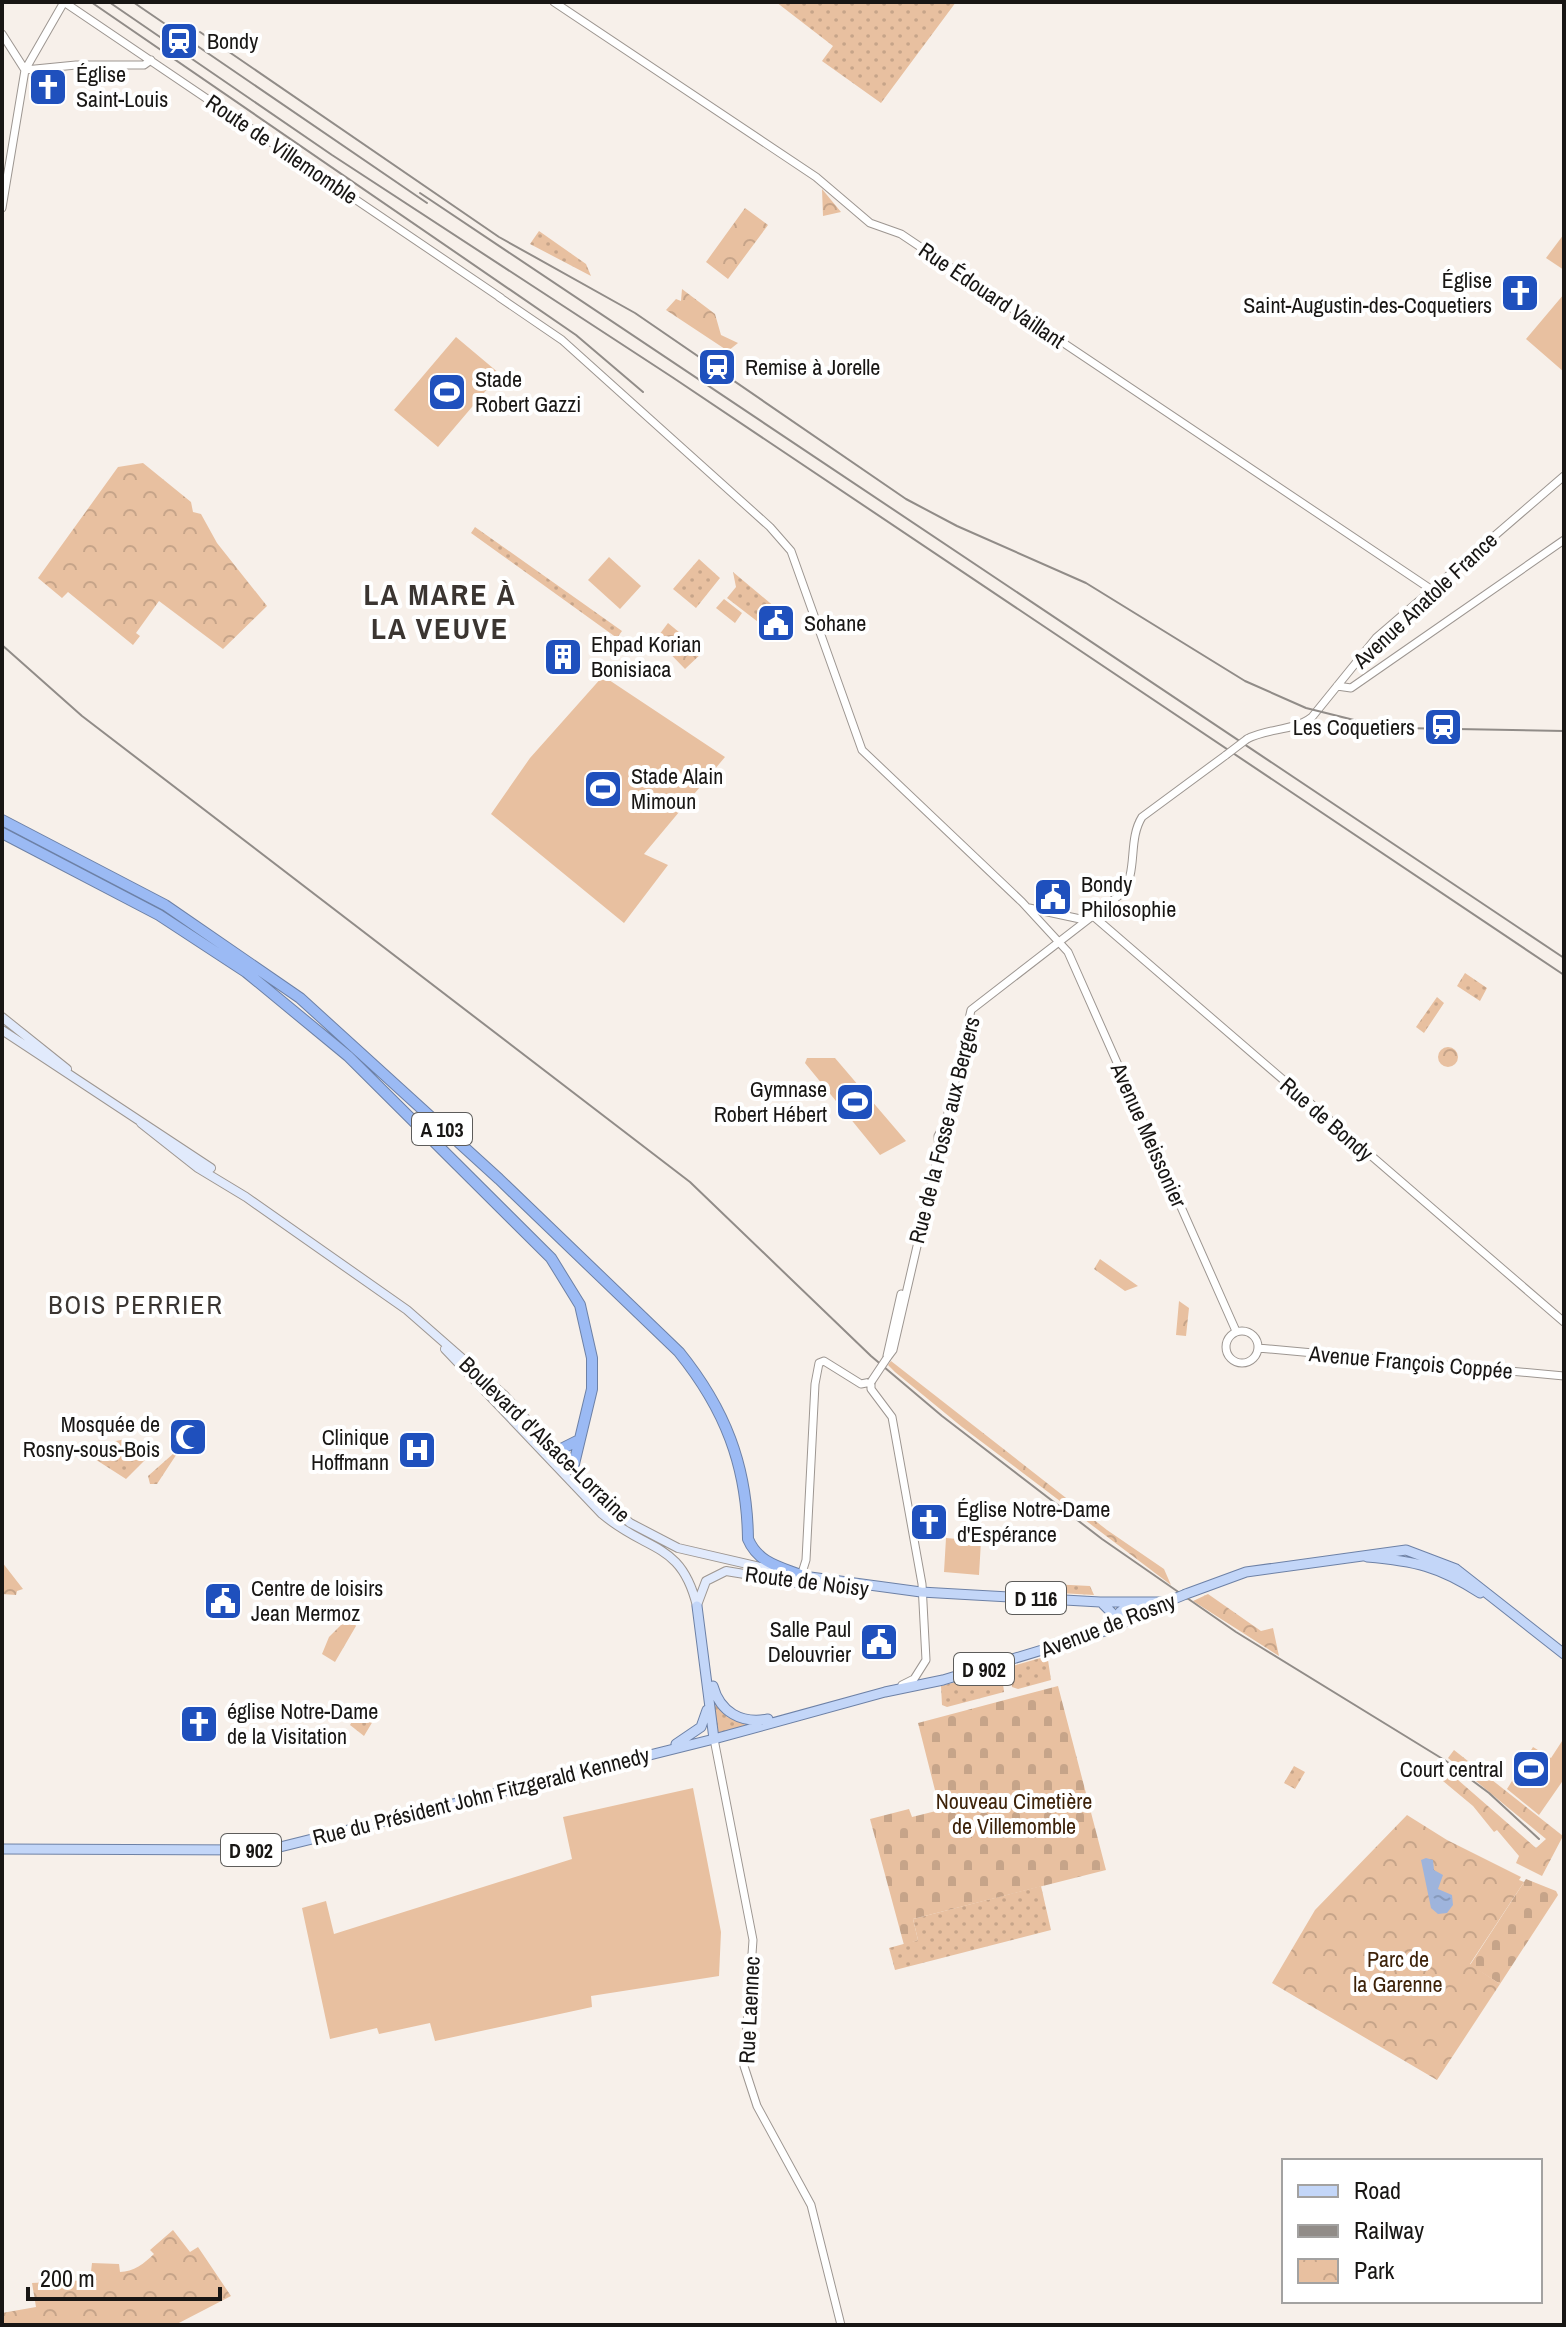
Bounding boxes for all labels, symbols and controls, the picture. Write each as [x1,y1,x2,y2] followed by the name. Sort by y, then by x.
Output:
[158,20,200,62] station icon: Bondy
[207,26,258,56] place label: Bondy
[76,59,168,114] place label: Église Saint-Louis
[27,66,69,108] church icon: Église Saint-Louis
[200,87,364,211] street label: Route de Villemomble
[913,235,1071,355] street label: Rue Édouard Vaillant
[1243,265,1492,320] place label: Église Saint-Augustin-des-Coquetiers
[1499,272,1541,314] church icon: Église Saint-Augustin-des-Coquetiers
[696,346,738,388] station icon: Remise à Jorelle
[745,352,880,382] place label: Remise à Jorelle
[475,364,581,419] place label: Stade Robert Gazzi
[426,371,468,413] sports icon: Stade Robert Gazzi
[1346,525,1504,676] street label: Avenue Anatole France
[364,574,516,648] district label: LA MARE À LA VEUVE
[755,602,797,644] public building icon: Sohane
[804,608,866,638] place label: Sohane
[591,629,701,684] place label: Ehpad Korian Bonisiaca
[542,636,584,678] building icon: Ehpad Korian Bonisiaca
[1422,706,1464,748] station icon: Les Coquetiers
[1293,712,1415,742] place label: Les Coquetiers
[631,761,723,816] place label: Stade Alain Mimoun
[582,768,624,810] sports icon: Stade Alain Mimoun
[1081,869,1176,924] place label: Bondy Philosophie
[1032,876,1074,918] public building icon: Bondy Philosophie
[901,1013,987,1247] street label: Rue de la Fosse aux Bergers
[1103,1057,1194,1212] street label: Avenue Meissonier
[1274,1070,1380,1168] street label: Rue de Bondy
[714,1074,827,1129] place label: Gymnase Robert Hébert
[834,1081,876,1123] sports icon: Gymnase Robert Hébert
[412,1113,472,1145] road number: A 103
[48,1287,224,1322] district label: BOIS PERRIER
[1307,1338,1514,1386] street label: Avenue François Coppée
[453,1349,637,1529] street label: Boulevard d'Alsace-Lorraine
[23,1409,160,1464] place label: Mosquée de Rosny-sous-Bois
[167,1416,209,1458] mosque icon: Mosquée de Rosny-sous-Bois
[311,1422,389,1477] place label: Clinique Hoffmann
[396,1429,438,1471] hospital icon: Clinique Hoffmann
[957,1494,1110,1549] place label: Église Notre-Dame d'Espérance
[908,1501,950,1543] church icon: Église Notre-Dame d'Espérance
[743,1559,871,1603] street label: Route de Noisy
[251,1573,383,1628] place label: Centre de loisirs Jean Mermoz
[202,1580,244,1622] public building icon: Centre de loisirs Jean Mermoz
[1006,1582,1066,1614] road number: D 116
[1035,1586,1180,1665] street label: Avenue de Rosny
[768,1614,851,1669] place label: Salle Paul Delouvrier
[858,1621,900,1663] public building icon: Salle Paul Delouvrier
[954,1653,1014,1685] road number: D 902
[227,1696,378,1751] place label: église Notre-Dame de la Visitation
[178,1703,220,1745] church icon: église Notre-Dame de la Visitation
[310,1740,652,1852] street label: Rue du Président John Fitzgerald Kennedy
[1510,1748,1552,1790] sports icon: Court central
[1400,1754,1503,1784] place label: Court central
[936,1786,1092,1841] park label: Nouveau Cimetière de Villemomble
[221,1834,281,1866] road number: D 902
[1353,1944,1443,1999] park label: Parc de la Garenne
[731,1956,767,2064] street label: Rue Laennec
[1282,2159,1542,2303] legend
[1354,2174,1401,2206] text: Road
[1354,2214,1424,2246] text: Railway
[28,2251,220,2301] scale bar
[1354,2254,1395,2286] text: Park
[40,2262,95,2294] text: 200 m

